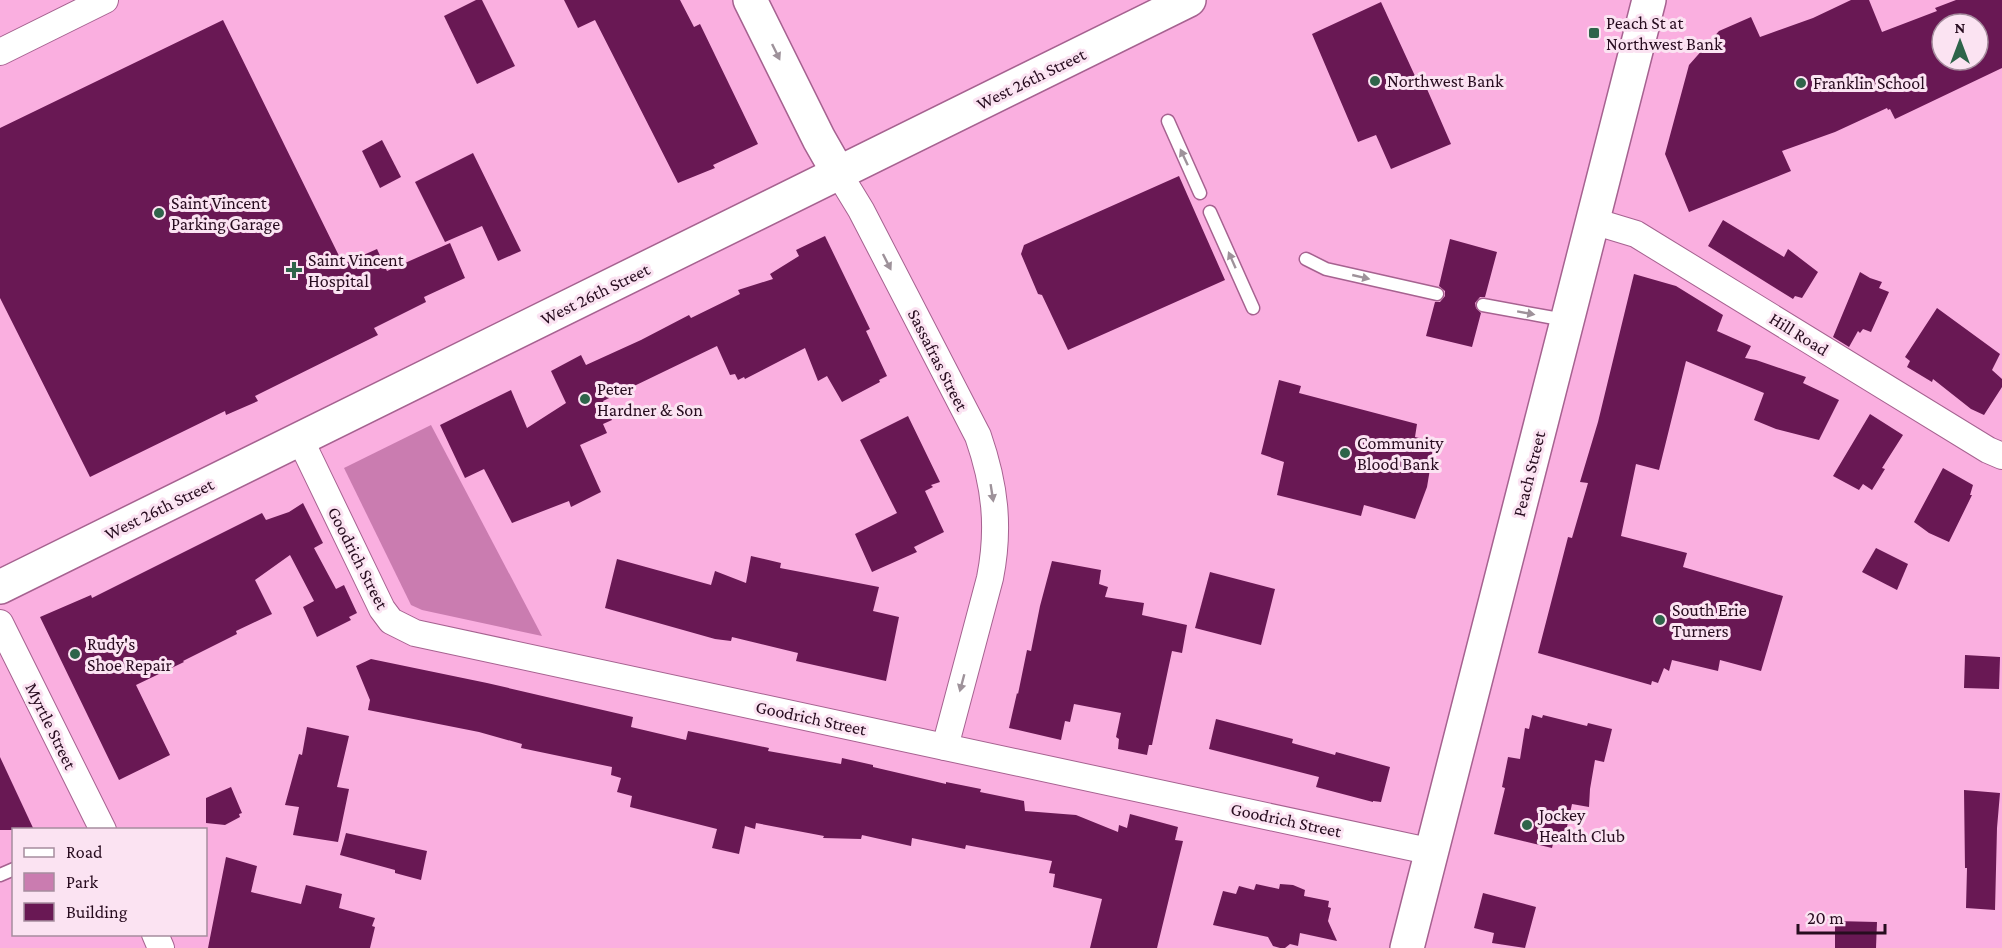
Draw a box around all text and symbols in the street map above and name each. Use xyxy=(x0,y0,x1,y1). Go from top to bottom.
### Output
north arrow xyxy=(1930,12,1990,72)
place label: Peach St at Northwest Bank xyxy=(1606,13,1723,54)
text: N xyxy=(1955,19,1966,36)
marker: Peach St at Northwest Bank xyxy=(1587,26,1601,40)
one-way arrow xyxy=(771,44,781,61)
street label: West 26th Street xyxy=(973,44,1090,114)
place label: Northwest Bank xyxy=(1387,71,1504,91)
place label: Franklin School xyxy=(1813,73,1925,93)
marker: Northwest Bank xyxy=(1368,74,1382,88)
marker: Franklin School xyxy=(1794,76,1808,90)
one-way arrow xyxy=(1179,148,1189,166)
place label: Saint Vincent Parking Garage xyxy=(171,193,280,234)
marker: Saint Vincent Parking Garage xyxy=(152,206,166,220)
place label: Saint Vincent Hospital xyxy=(308,250,405,291)
one-way arrow xyxy=(1226,251,1236,269)
one-way arrow xyxy=(882,254,892,271)
street label: West 26th Street xyxy=(537,259,654,329)
marker: Saint Vincent Hospital xyxy=(285,261,303,279)
one-way arrow xyxy=(1352,272,1370,282)
street label: Sassafras Street xyxy=(904,306,973,415)
one-way arrow xyxy=(1516,308,1535,317)
street label: Hill Road xyxy=(1766,308,1833,360)
place label: Peter Hardner & Son xyxy=(597,379,703,420)
marker: Peter Hardner & Son xyxy=(578,392,592,406)
street label: Peach Street xyxy=(1509,428,1550,519)
place label: Community Blood Bank xyxy=(1357,433,1444,474)
marker: Community Blood Bank xyxy=(1338,446,1352,460)
street label: West 26th Street xyxy=(101,474,218,544)
one-way arrow xyxy=(988,484,997,503)
street label: Goodrich Street xyxy=(324,503,393,614)
place label: South Erie Turners xyxy=(1672,600,1747,641)
marker: South Erie Turners xyxy=(1653,613,1667,627)
place label: Rudy's Shoe Repair xyxy=(87,634,172,675)
marker: Rudy's Shoe Repair xyxy=(68,647,82,661)
one-way arrow xyxy=(957,674,967,693)
street label: Myrtle Street xyxy=(21,679,81,773)
street label: Goodrich Street xyxy=(754,697,869,740)
street label: Goodrich Street xyxy=(1229,799,1344,842)
place label: Jockey Health Club xyxy=(1537,805,1625,846)
marker: Jockey Health Club xyxy=(1520,818,1534,832)
legend xyxy=(12,828,207,936)
text: Road xyxy=(66,842,103,862)
text: Park xyxy=(66,872,98,892)
scale bar xyxy=(1798,897,1885,935)
text: Building xyxy=(66,902,128,922)
text: 20 m xyxy=(1807,908,1844,928)

